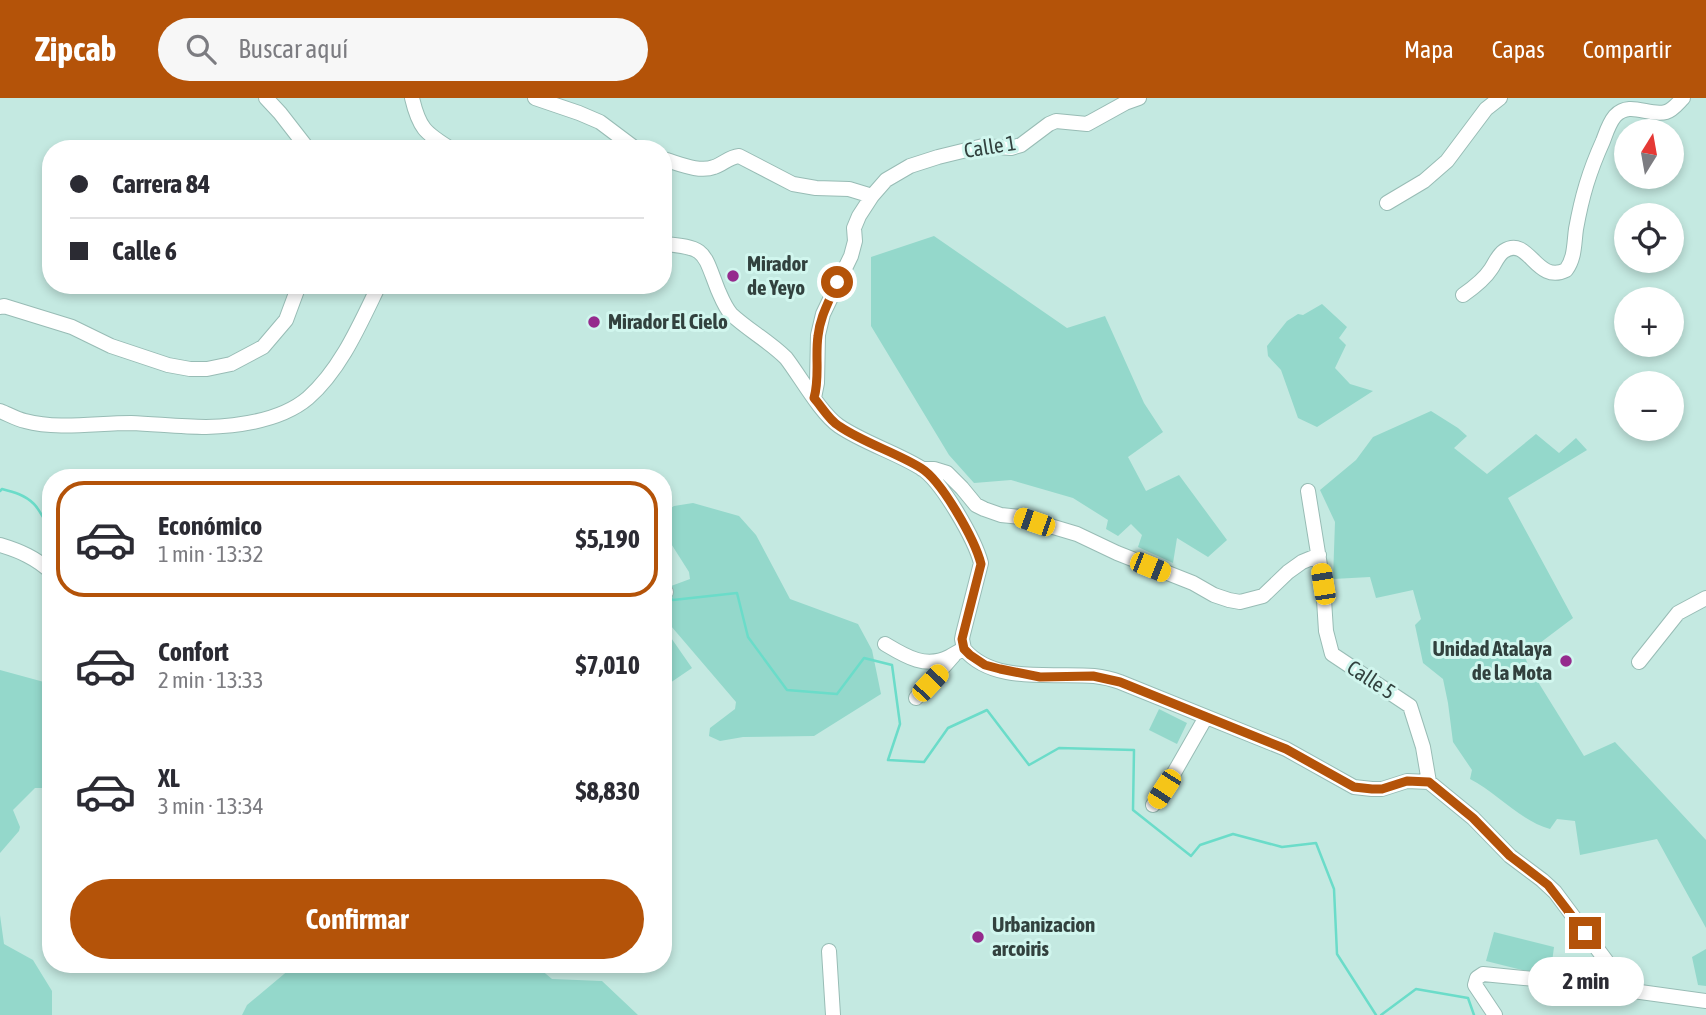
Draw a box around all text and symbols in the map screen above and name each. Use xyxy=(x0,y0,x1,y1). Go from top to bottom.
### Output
search box xyxy=(158,18,648,81)
text: Zipcab xyxy=(35,30,116,68)
icon: search xyxy=(182,30,220,68)
text: Buscar aquí xyxy=(238,34,348,64)
text: Mapa xyxy=(1404,36,1454,63)
text: Capas xyxy=(1492,36,1545,63)
text: Compartir xyxy=(1583,36,1671,63)
north arrow xyxy=(1614,119,1684,189)
map controls xyxy=(1614,119,1684,441)
street label: Calle 1 xyxy=(962,130,1018,162)
text: Carrera 84 xyxy=(112,169,210,199)
button: locate xyxy=(1614,203,1684,273)
text: Calle 6 xyxy=(112,236,177,266)
place label: Mirador de Yeyo xyxy=(747,251,808,299)
route start xyxy=(821,266,853,298)
marker: Mirador de Yeyo xyxy=(725,268,741,284)
button: + xyxy=(1614,287,1684,357)
place label: Mirador El Cielo xyxy=(608,309,728,333)
marker: Mirador El Cielo xyxy=(586,314,602,330)
button: − xyxy=(1614,371,1684,441)
car xyxy=(1011,505,1058,539)
icon: car xyxy=(74,508,137,571)
text: Económico xyxy=(158,511,262,541)
text: $5,190 xyxy=(576,524,640,554)
text: 1 min · 13:32 xyxy=(158,541,264,567)
car xyxy=(1127,549,1174,585)
car xyxy=(1310,562,1337,606)
icon: car xyxy=(74,634,137,697)
place label: Unidad Atalaya de la Mota xyxy=(1432,636,1552,684)
text: Confort xyxy=(158,637,229,667)
text: $7,010 xyxy=(576,650,640,680)
marker: Unidad Atalaya de la Mota xyxy=(1558,653,1574,669)
street label: Calle 5 xyxy=(1343,655,1400,704)
car xyxy=(908,660,953,706)
text: 2 min · 13:33 xyxy=(158,667,264,693)
icon: car xyxy=(74,760,137,823)
text: XL xyxy=(158,763,180,793)
car xyxy=(1144,766,1185,812)
text: $8,830 xyxy=(576,776,640,806)
text: 3 min · 13:34 xyxy=(158,793,264,819)
button: Confirmar xyxy=(70,879,644,959)
place label: Urbanizacion arcoiris xyxy=(992,912,1095,960)
route end xyxy=(1569,917,1601,949)
marker: Urbanizacion arcoiris xyxy=(970,929,986,945)
callout: 2 min xyxy=(1527,958,1643,1006)
text: 2 min xyxy=(1563,968,1609,994)

